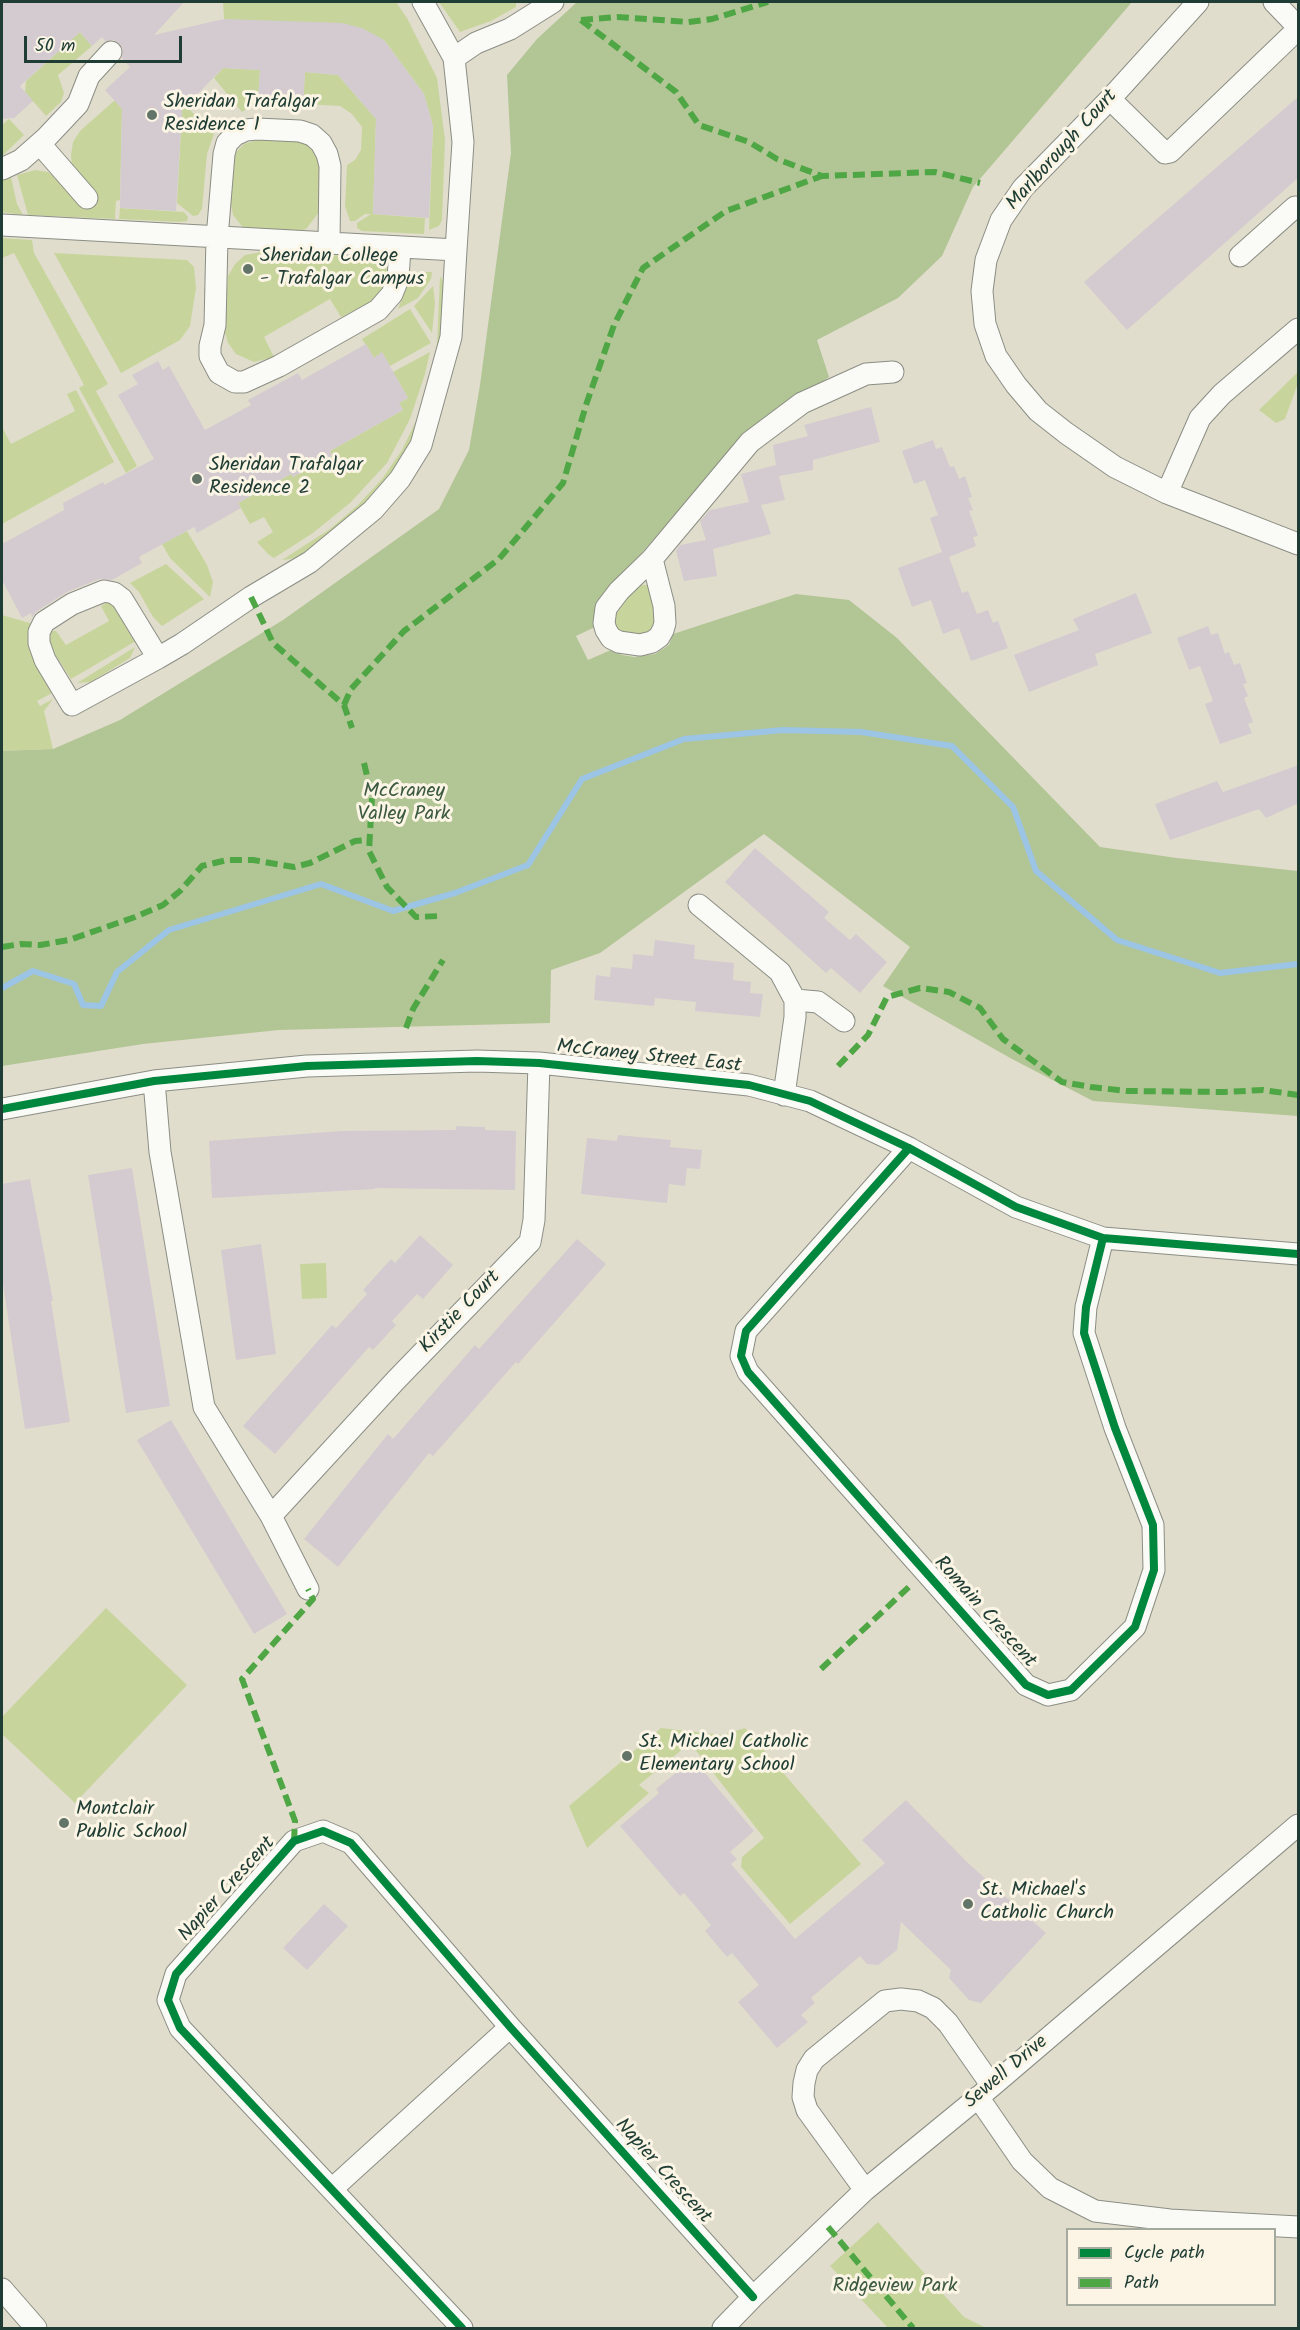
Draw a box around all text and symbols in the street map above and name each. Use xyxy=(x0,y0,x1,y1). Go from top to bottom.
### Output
scale bar xyxy=(27,24,184,62)
text: 50 m xyxy=(35,32,75,61)
street label: Marlborough Court xyxy=(1002,85,1124,217)
place label: Sheridan Trafalgar Residence 1 xyxy=(164,92,318,139)
marker: Sheridan Trafalgar Residence 1 xyxy=(145,108,159,122)
place label: Sheridan College - Trafalgar Campus xyxy=(260,246,424,293)
marker: Sheridan College - Trafalgar Campus xyxy=(241,262,255,276)
place label: Sheridan Trafalgar Residence 2 xyxy=(209,455,363,502)
marker: Sheridan Trafalgar Residence 2 xyxy=(190,472,204,486)
park label: McCraney Valley Park xyxy=(358,781,450,828)
street label: McCraney Street East xyxy=(555,1036,743,1080)
street label: Kirstie Court xyxy=(415,1266,507,1360)
street label: Romain Crescent xyxy=(928,1552,1040,1674)
place label: St. Michael Catholic Elementary School xyxy=(639,1732,809,1779)
marker: St. Michael Catholic Elementary School xyxy=(620,1749,634,1763)
place label: Montclair Public School xyxy=(76,1799,187,1846)
marker: Montclair Public School xyxy=(57,1816,71,1830)
street label: Napier Crescent xyxy=(174,1832,282,1948)
place label: St. Michael's Catholic Church xyxy=(980,1880,1114,1927)
marker: St. Michael's Catholic Church xyxy=(961,1897,975,1911)
street label: Sewell Drive xyxy=(960,2031,1054,2115)
street label: Napier Crescent xyxy=(608,2114,716,2230)
legend xyxy=(1066,2228,1276,2306)
text: Cycle path xyxy=(1124,2239,1205,2268)
text: Path xyxy=(1124,2269,1159,2298)
park label: Ridgeview Park xyxy=(833,2276,957,2300)

